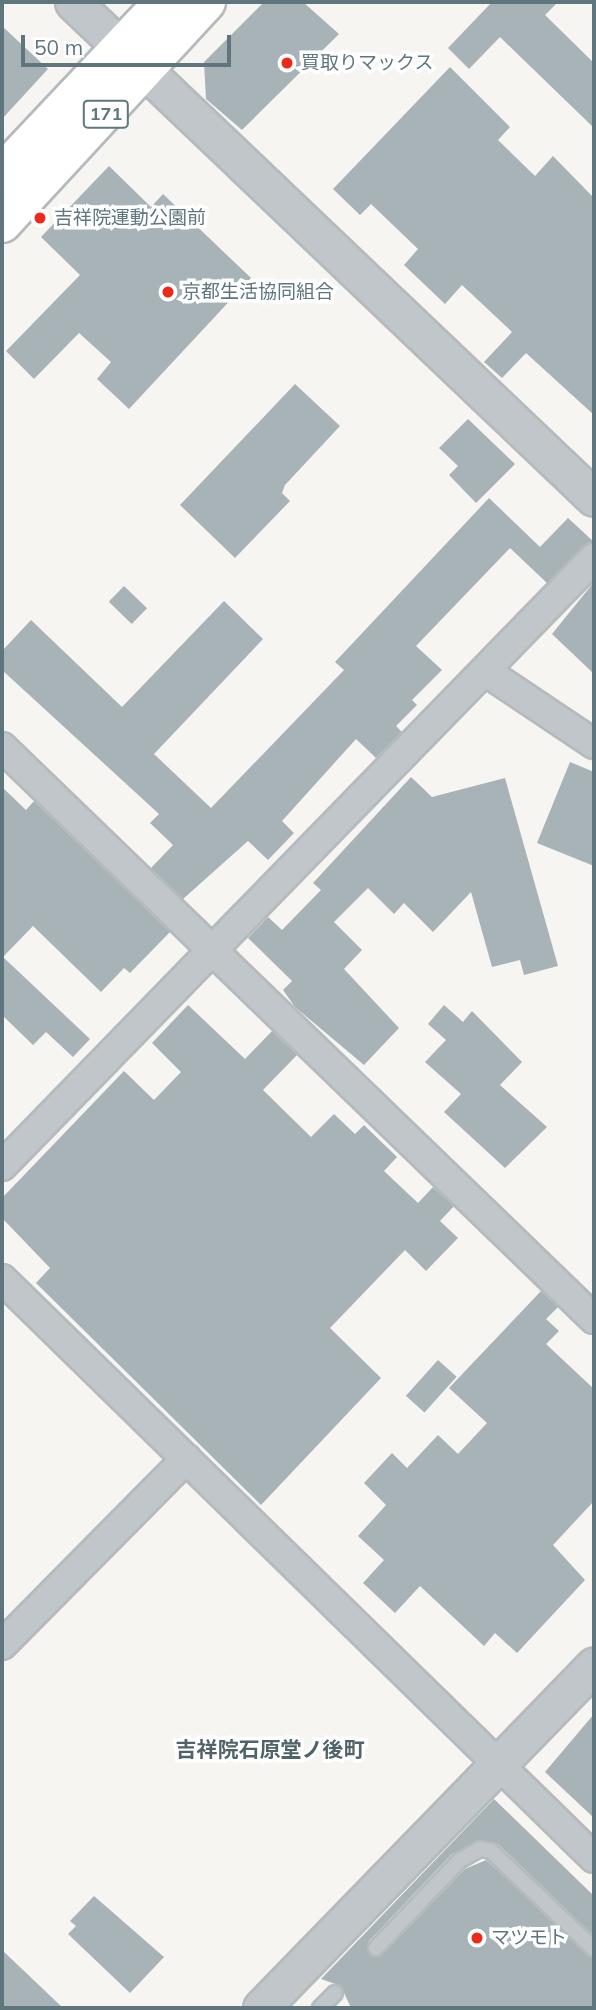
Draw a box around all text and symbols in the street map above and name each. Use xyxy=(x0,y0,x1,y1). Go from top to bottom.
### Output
scale bar xyxy=(24,21,234,65)
text: 50 m xyxy=(34,34,83,60)
place label: 買取りマックス xyxy=(301,52,434,74)
marker: 買取りマックス xyxy=(279,55,295,71)
road number: 171 xyxy=(82,100,130,128)
place label: 吉祥院運動公園前 xyxy=(54,207,206,229)
marker: 吉祥院運動公園前 xyxy=(32,210,48,226)
place label: 京都生活協同組合 xyxy=(182,281,334,303)
marker: 京都生活協同組合 xyxy=(160,284,176,300)
district label: 吉祥院石原堂ノ後町 xyxy=(176,1736,364,1762)
place label: マツモト xyxy=(491,1927,567,1949)
marker: マツモト xyxy=(469,1930,485,1946)

